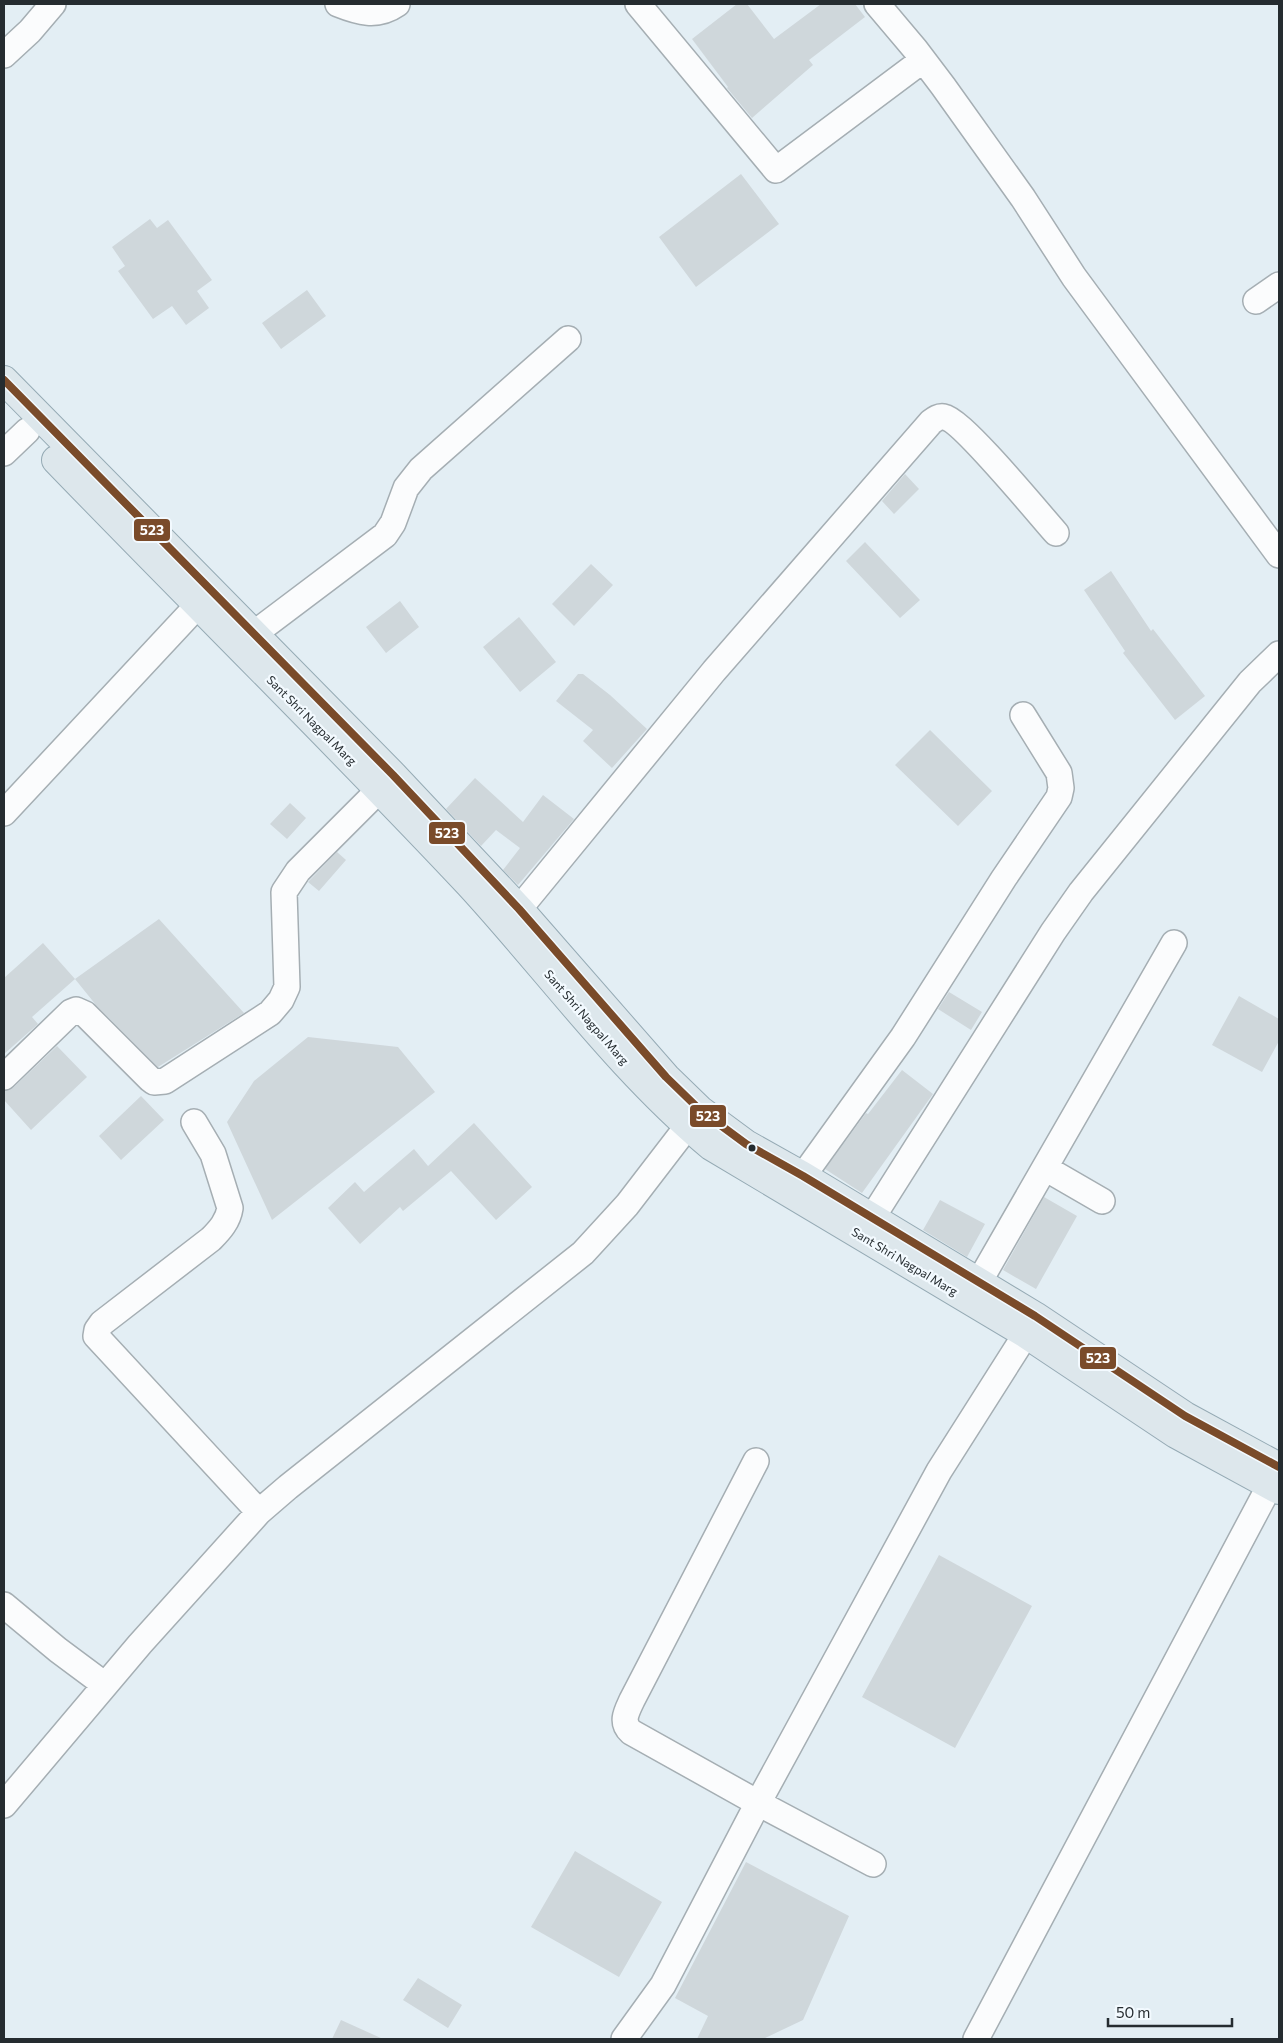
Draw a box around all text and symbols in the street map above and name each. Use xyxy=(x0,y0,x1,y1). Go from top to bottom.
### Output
line badge: 523 xyxy=(133,518,171,542)
text: 523 xyxy=(140,521,164,538)
street label: Sant Shri Nagpal Marg xyxy=(264,672,360,768)
line badge: 523 xyxy=(428,821,466,845)
text: 523 xyxy=(435,824,459,841)
street label: Sant Shri Nagpal Marg xyxy=(542,967,632,1068)
line badge: 523 xyxy=(689,1104,727,1128)
text: 523 xyxy=(696,1107,720,1124)
unlabelled marker xyxy=(747,1143,757,1153)
street label: Sant Shri Nagpal Marg xyxy=(850,1224,961,1298)
line badge: 523 xyxy=(1079,1346,1117,1370)
text: 523 xyxy=(1086,1349,1110,1366)
scale bar xyxy=(1108,1996,1232,2028)
text: 50 m xyxy=(1116,2003,1150,2021)

